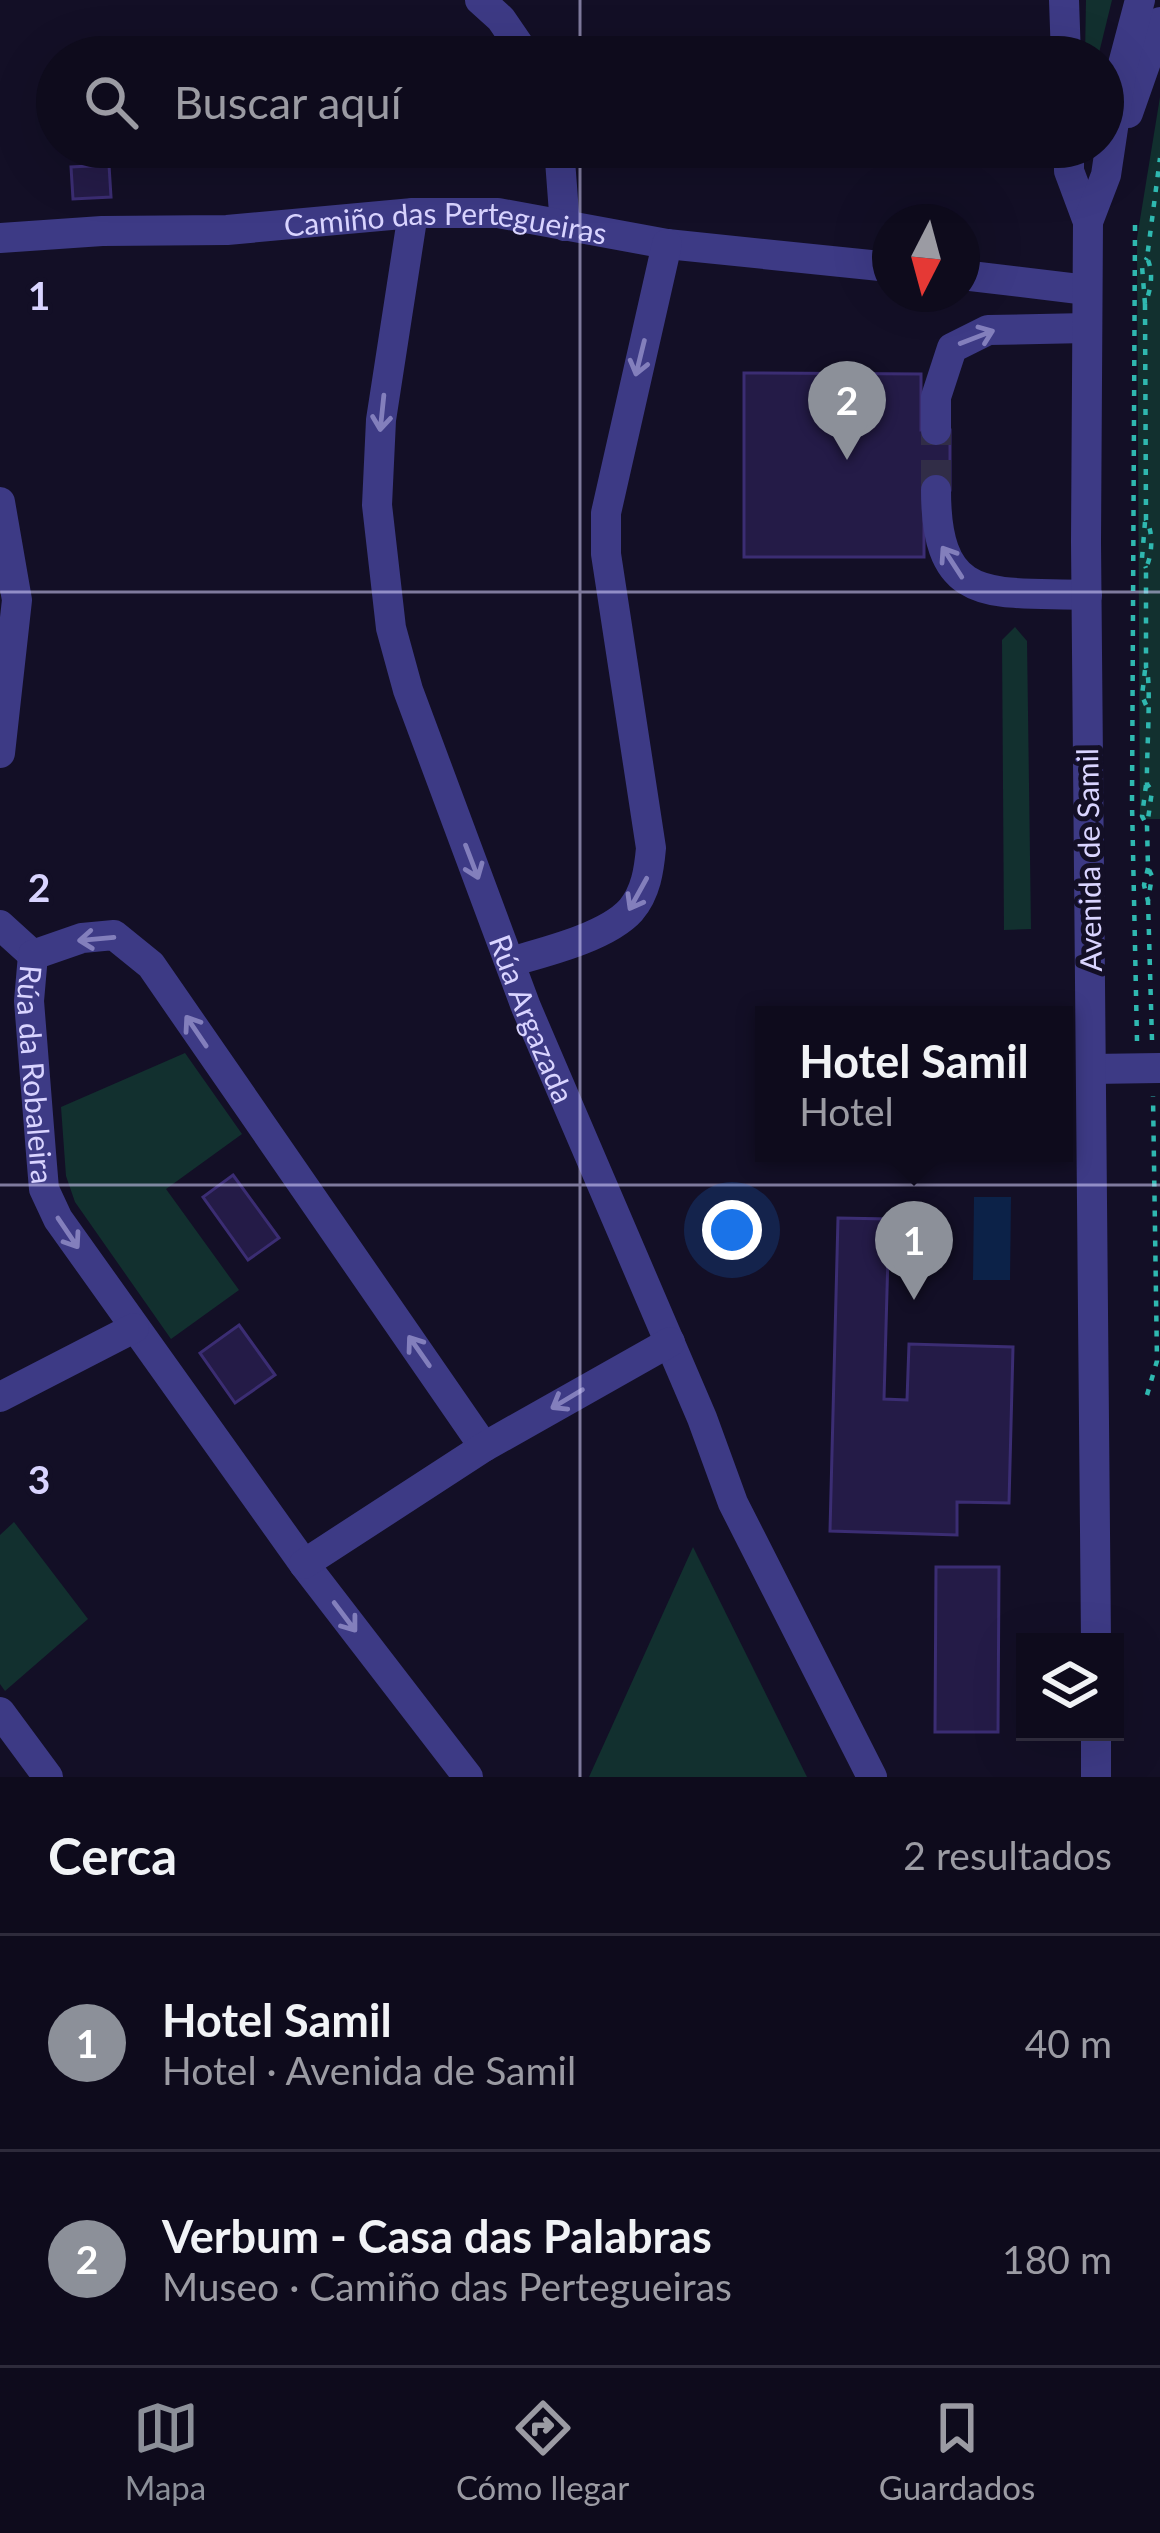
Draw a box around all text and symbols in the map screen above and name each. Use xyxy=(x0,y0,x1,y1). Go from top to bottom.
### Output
search box xyxy=(36,36,1124,168)
icon: search xyxy=(78,69,144,135)
text: Buscar aquí xyxy=(174,75,401,129)
street label: Camiño das Pertegueiras xyxy=(282,195,610,251)
north arrow xyxy=(872,204,980,312)
text: 1 xyxy=(28,272,50,318)
one-way arrow xyxy=(957,325,994,347)
one-way arrow xyxy=(628,338,650,376)
pin: 2 xyxy=(808,361,886,460)
one-way arrow xyxy=(371,393,393,432)
one-way arrow xyxy=(939,546,964,580)
street label: Avenida de Samil xyxy=(1068,748,1108,972)
one-way arrow xyxy=(462,842,484,879)
text: 2 xyxy=(28,864,50,910)
one-way arrow xyxy=(626,876,649,911)
one-way arrow xyxy=(77,928,116,951)
street label: Rúa Argazada xyxy=(483,930,583,1108)
street label: Rúa da Robaleira xyxy=(11,964,62,1185)
popup xyxy=(755,1006,1073,1162)
one-way arrow xyxy=(184,1014,209,1048)
text: Hotel Samil xyxy=(799,1034,1029,1088)
text: Hotel xyxy=(799,1088,894,1134)
your location xyxy=(702,1200,762,1260)
pin: 1 xyxy=(875,1201,953,1300)
one-way arrow xyxy=(55,1215,80,1249)
one-way arrow xyxy=(407,1335,432,1368)
one-way arrow xyxy=(550,1387,585,1411)
text: 3 xyxy=(28,1456,50,1502)
one-way arrow xyxy=(332,1600,357,1633)
map controls xyxy=(1016,1633,1124,1741)
button: layers xyxy=(1016,1633,1124,1741)
text: Cerca xyxy=(48,1825,177,1886)
text: 2 resultados xyxy=(903,1832,1112,1878)
text: Hotel Samil xyxy=(162,1993,392,2047)
text: 1 xyxy=(76,2020,98,2066)
text: 40 m xyxy=(1025,2020,1112,2066)
text: Hotel · Avenida de Samil xyxy=(162,2047,576,2093)
text: Verbum - Casa das Palabras xyxy=(162,2209,712,2263)
text: 2 xyxy=(76,2236,98,2282)
text: 180 m xyxy=(1002,2236,1112,2282)
text: Museo · Camiño das Pertegueiras xyxy=(162,2263,732,2309)
tab: Mapa xyxy=(125,2395,206,2507)
tab: Cómo llegar xyxy=(456,2395,629,2507)
tab: Guardados xyxy=(879,2395,1035,2507)

